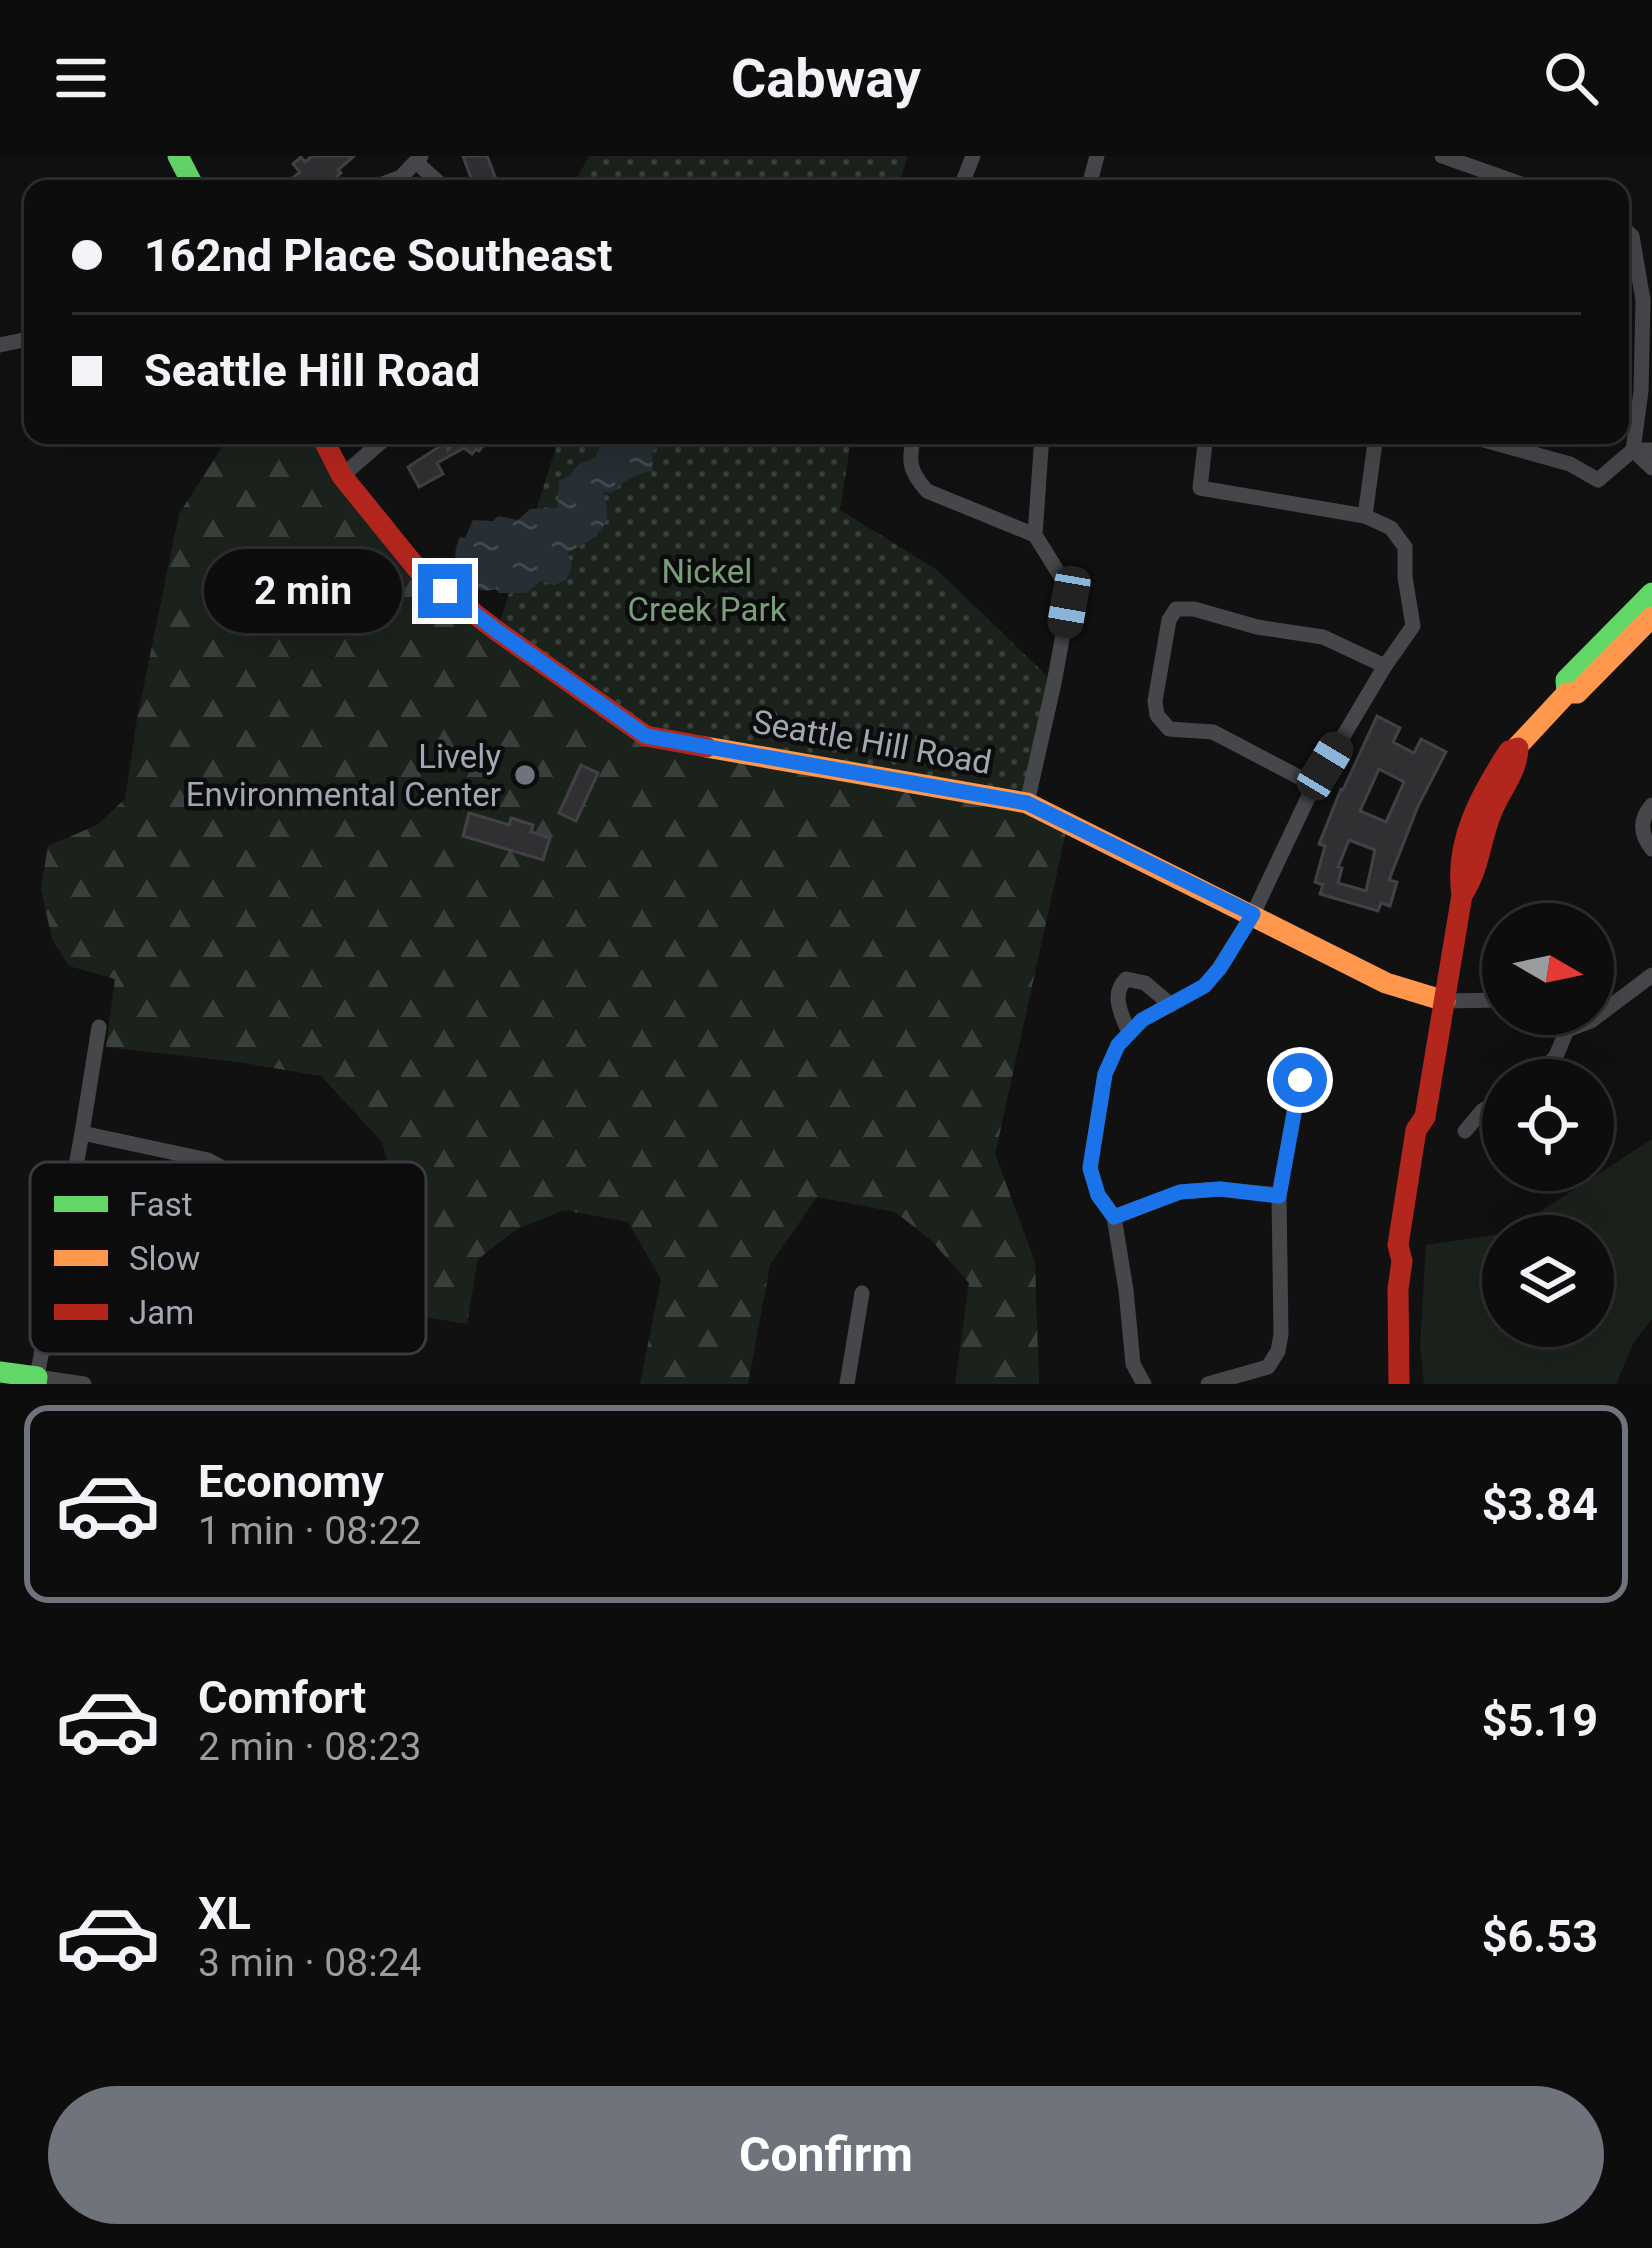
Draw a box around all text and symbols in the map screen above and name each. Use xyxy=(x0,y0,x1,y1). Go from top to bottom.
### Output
icon: menu xyxy=(48,45,114,111)
icon: search xyxy=(1538,45,1604,111)
text: Cabway xyxy=(731,47,921,110)
text: 162nd Place Southeast xyxy=(144,229,613,282)
text: Seattle Hill Road xyxy=(144,344,480,397)
callout: 2 min xyxy=(205,549,403,633)
park label: Nickel Creek Park xyxy=(628,552,787,629)
car xyxy=(1045,563,1093,641)
route end xyxy=(418,564,472,618)
text: 2 min xyxy=(254,568,352,614)
street label: Seattle Hill Road xyxy=(750,702,994,782)
car xyxy=(1291,726,1359,806)
place label: Lively Environmental Center xyxy=(186,737,501,814)
marker: Lively Environmental Center xyxy=(512,762,538,788)
north arrow xyxy=(1482,903,1614,1035)
map controls xyxy=(1482,903,1614,1347)
route start xyxy=(1273,1053,1327,1107)
button: locate xyxy=(1482,1059,1614,1191)
legend xyxy=(30,1162,426,1354)
text: Fast xyxy=(129,1185,192,1224)
button: layers xyxy=(1482,1215,1614,1347)
text: Slow xyxy=(129,1239,200,1278)
text: Jam xyxy=(129,1293,194,1332)
icon: car xyxy=(54,1450,162,1558)
text: Economy xyxy=(198,1455,384,1508)
text: $3.84 xyxy=(1482,1478,1598,1531)
text: 1 min · 08:22 xyxy=(198,1508,421,1554)
icon: car xyxy=(54,1666,162,1774)
text: Comfort xyxy=(198,1671,366,1724)
text: $5.19 xyxy=(1482,1694,1598,1747)
text: 2 min · 08:23 xyxy=(198,1724,421,1770)
icon: car xyxy=(54,1882,162,1990)
text: XL xyxy=(198,1887,251,1940)
text: $6.53 xyxy=(1482,1910,1598,1963)
text: 3 min · 08:24 xyxy=(198,1940,421,1986)
button: Confirm xyxy=(48,2086,1604,2224)

